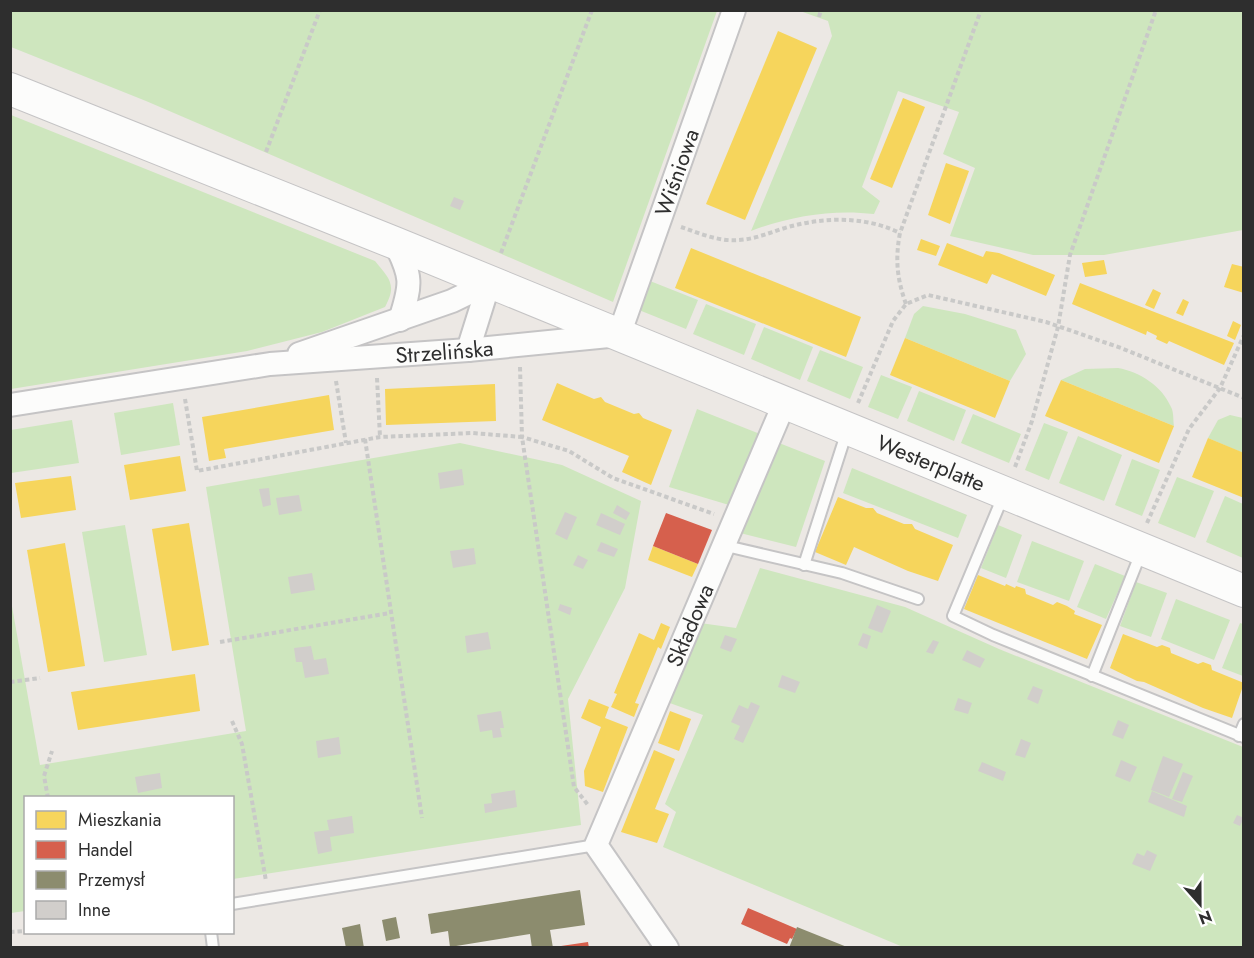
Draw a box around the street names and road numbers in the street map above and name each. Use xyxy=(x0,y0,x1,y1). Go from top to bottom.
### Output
street label: Wiśniowa xyxy=(646,124,707,221)
street label: Strzelińska xyxy=(394,332,495,371)
street label: Westerplatte xyxy=(872,426,990,499)
street label: Składowa xyxy=(658,579,722,672)

